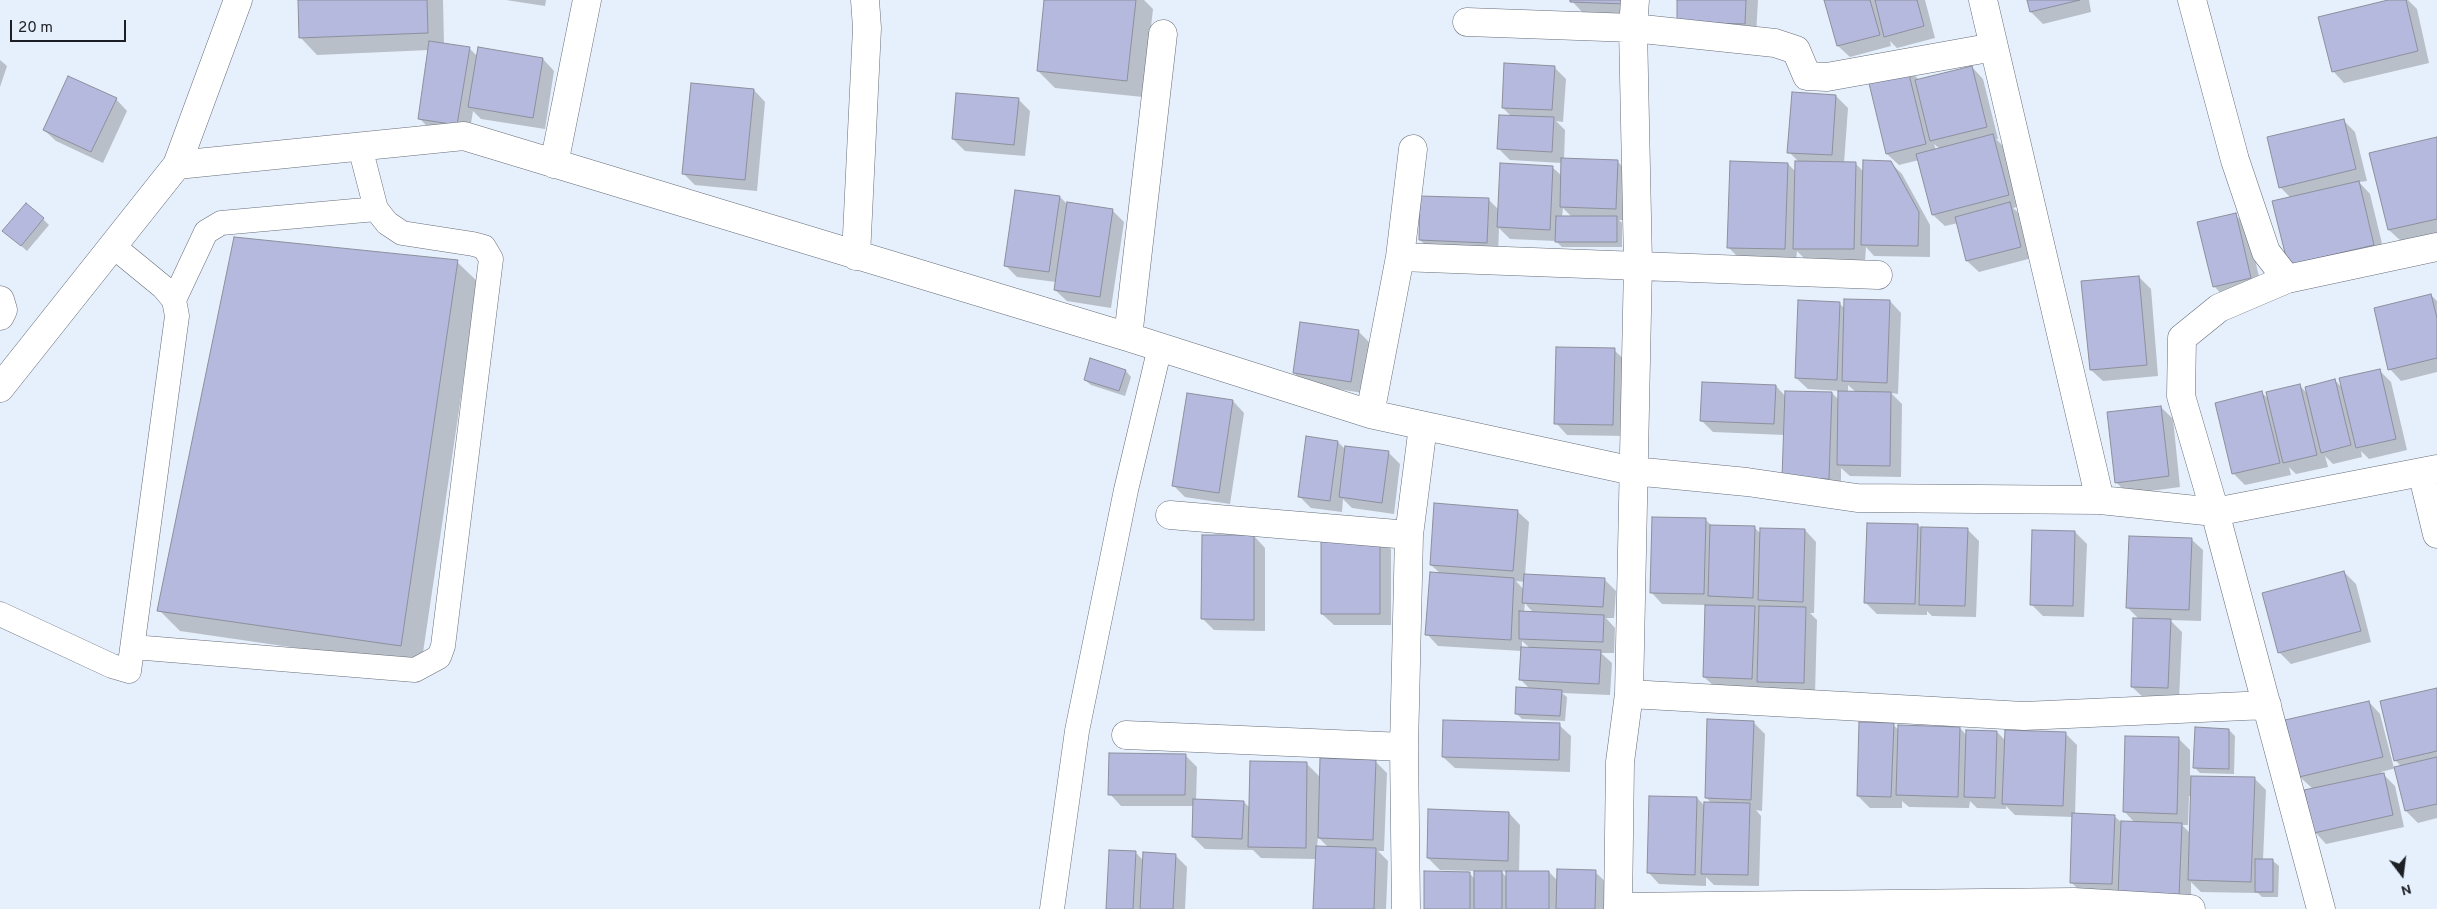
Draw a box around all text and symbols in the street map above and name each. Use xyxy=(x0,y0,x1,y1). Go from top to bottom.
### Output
scale bar xyxy=(12,10,129,42)
text: 20 m xyxy=(18,19,53,38)
north arrow xyxy=(2377,849,2427,899)
text: N xyxy=(2399,879,2413,898)

